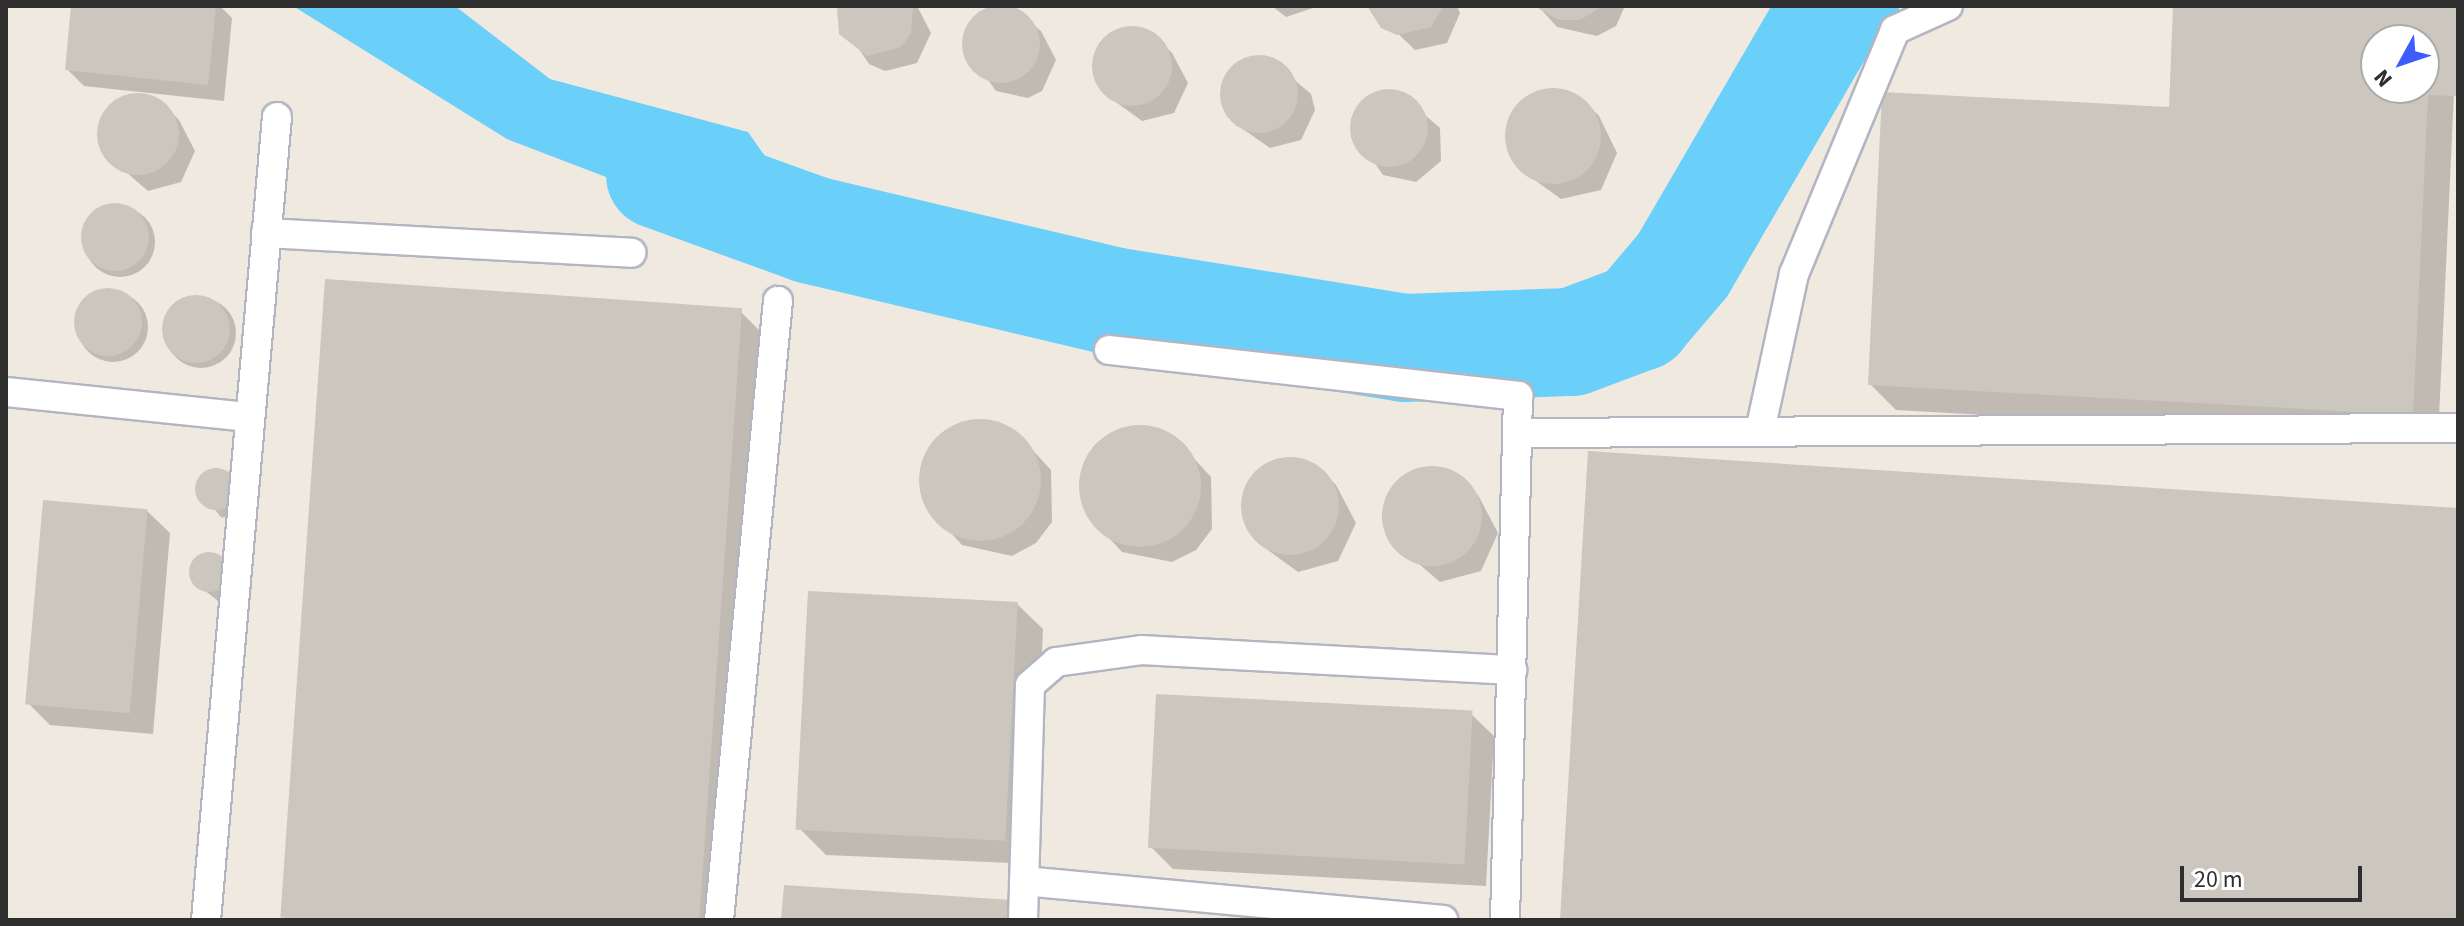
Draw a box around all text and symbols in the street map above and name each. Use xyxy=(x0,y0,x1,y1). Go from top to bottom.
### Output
north arrow xyxy=(2360,24,2440,104)
text: N xyxy=(2366,62,2400,94)
scale bar xyxy=(2184,850,2366,900)
text: 20 m xyxy=(2194,862,2243,897)

